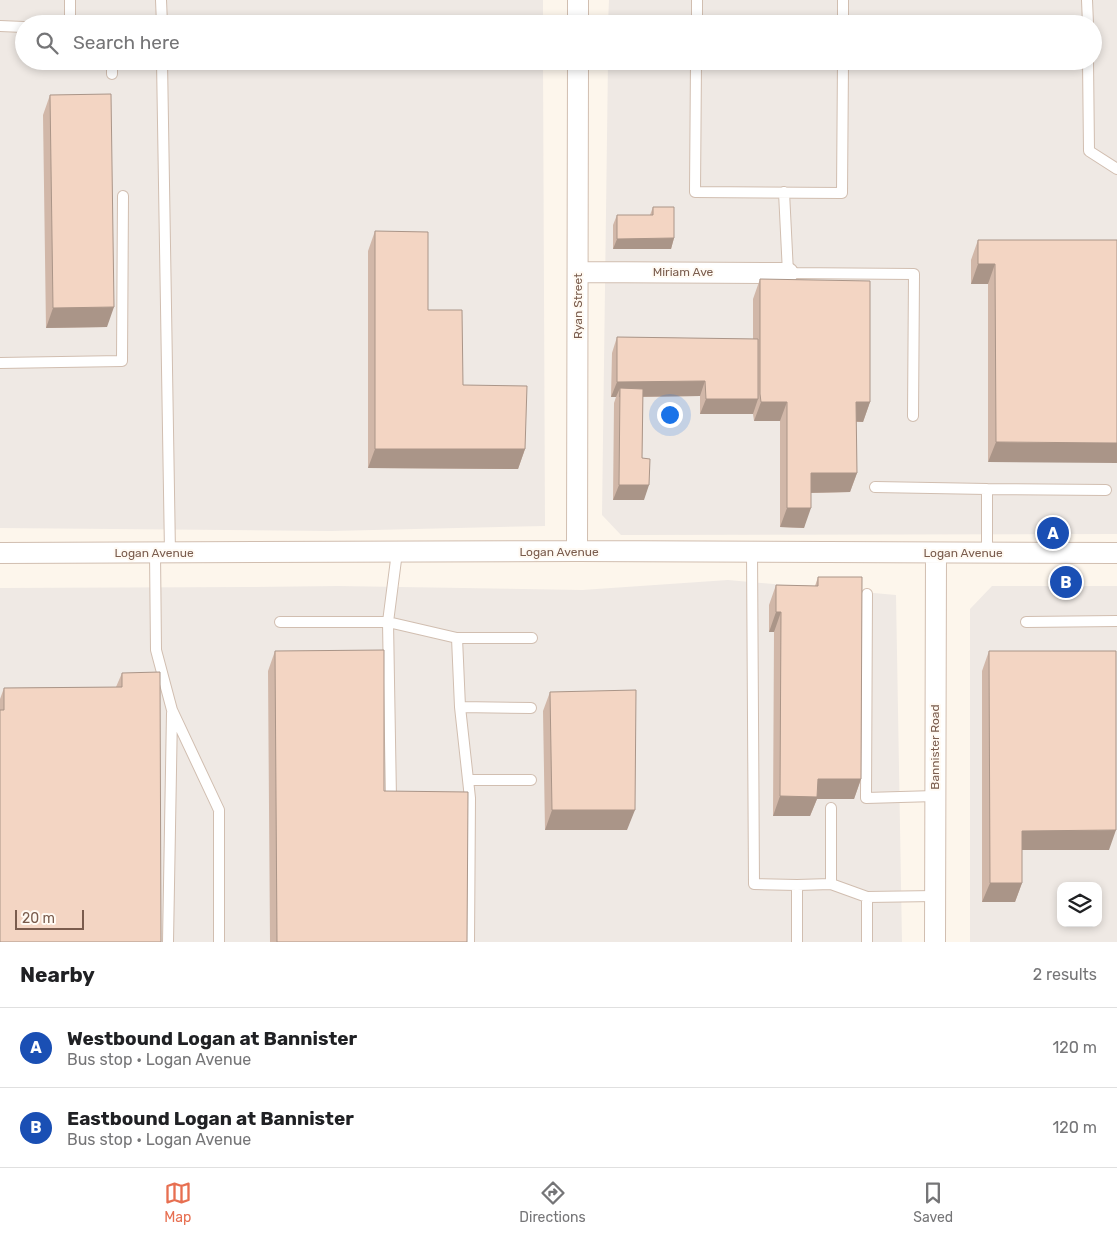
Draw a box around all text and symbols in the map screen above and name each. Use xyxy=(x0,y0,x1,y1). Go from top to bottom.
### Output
search box xyxy=(15,15,1102,70)
icon: search xyxy=(33,29,61,57)
text: Search here xyxy=(73,31,180,54)
street label: Miriam Ave xyxy=(653,265,714,279)
street label: Ryan Street xyxy=(571,273,585,339)
your location xyxy=(657,402,683,428)
pin: A xyxy=(1037,514,1069,552)
street label: Logan Avenue xyxy=(519,545,599,559)
street label: Logan Avenue xyxy=(114,546,194,560)
street label: Logan Avenue xyxy=(923,546,1003,560)
pin: B xyxy=(1050,563,1082,601)
street label: Bannister Road xyxy=(928,704,942,790)
map controls xyxy=(1057,882,1102,927)
button: layers xyxy=(1057,882,1102,927)
scale bar xyxy=(15,907,84,930)
text: 20 m xyxy=(22,910,55,927)
text: Nearby xyxy=(20,962,95,987)
text: 2 results xyxy=(1033,965,1097,984)
text: Westbound Logan at Bannister xyxy=(67,1027,357,1050)
text: A xyxy=(30,1038,42,1057)
text: 120 m xyxy=(1052,1038,1097,1057)
text: Bus stop · Logan Avenue xyxy=(67,1050,251,1069)
text: Eastbound Logan at Bannister xyxy=(67,1107,354,1130)
text: B xyxy=(30,1118,42,1137)
text: 120 m xyxy=(1052,1118,1097,1137)
text: Bus stop · Logan Avenue xyxy=(67,1130,251,1149)
tab: Map xyxy=(164,1179,192,1226)
tab: Directions xyxy=(519,1179,586,1226)
tab: Saved xyxy=(913,1179,953,1226)

